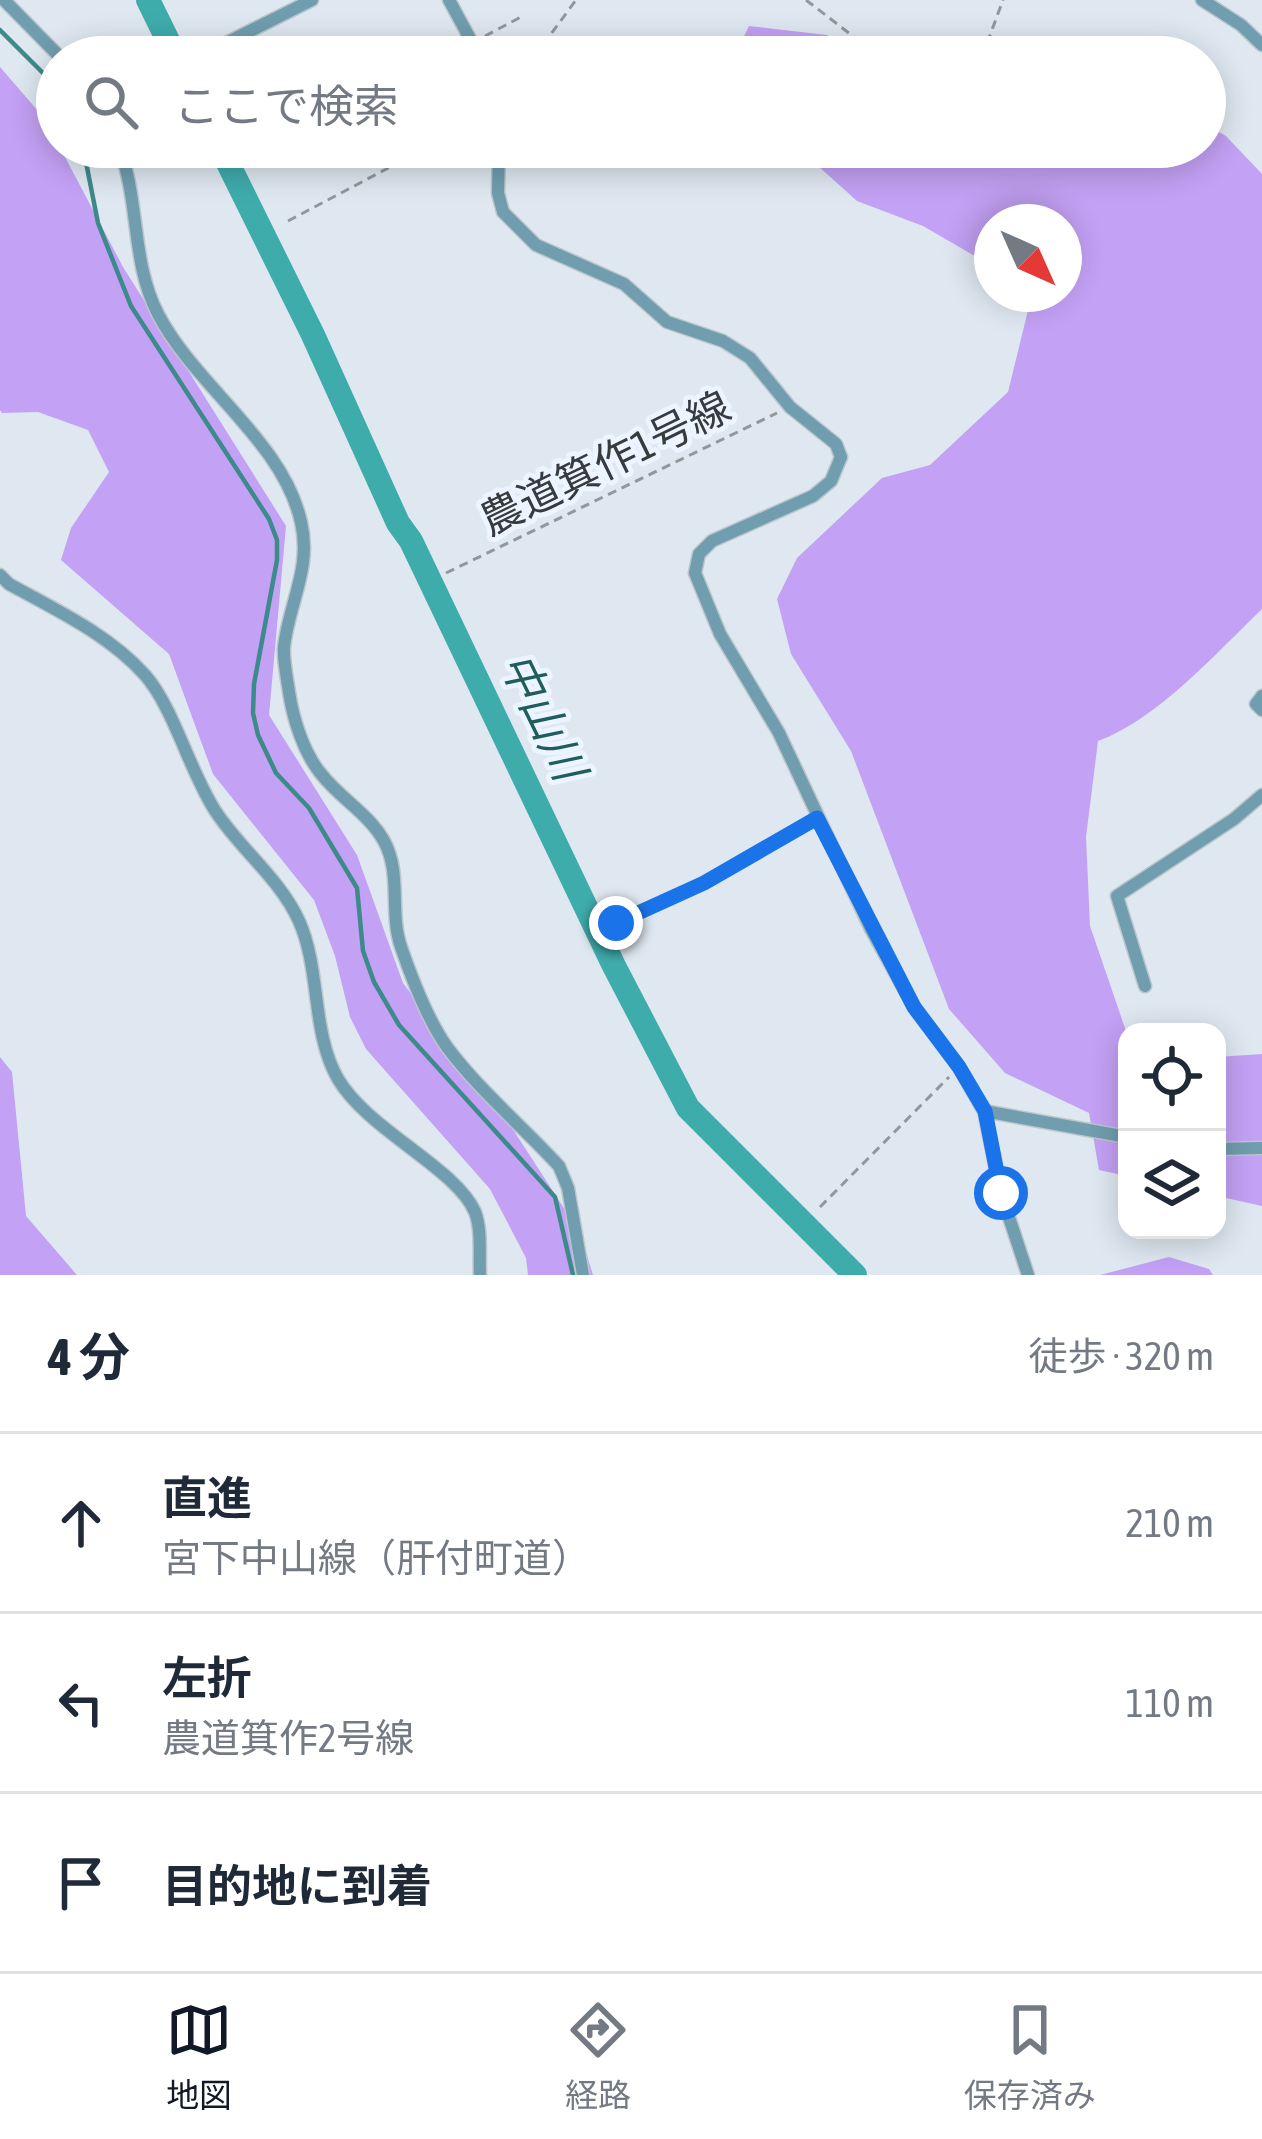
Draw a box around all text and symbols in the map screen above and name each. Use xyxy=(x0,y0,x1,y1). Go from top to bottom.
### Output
search box xyxy=(36,36,1226,168)
icon: search xyxy=(78,69,144,135)
text: ここで検索 xyxy=(174,80,399,132)
north arrow xyxy=(974,204,1082,312)
street label: 農道箕作1号線 xyxy=(472,382,738,544)
water label: 中山川 xyxy=(490,644,598,792)
route end xyxy=(589,896,643,950)
map controls xyxy=(1118,1023,1226,1239)
button: locate xyxy=(1118,1023,1226,1131)
button: layers xyxy=(1118,1131,1226,1239)
route start xyxy=(974,1166,1028,1220)
text: 4 分 xyxy=(48,1327,130,1386)
text: 徒歩 · 320 m xyxy=(1029,1334,1214,1378)
text: 直進 xyxy=(162,1472,252,1524)
icon: ahead xyxy=(48,1490,114,1556)
text: 210 m xyxy=(1126,1501,1214,1545)
text: 宮下中山線（肝付町道） xyxy=(162,1536,591,1580)
text: 左折 xyxy=(162,1652,252,1704)
icon: left xyxy=(48,1670,114,1736)
text: 110 m xyxy=(1126,1681,1214,1725)
text: 農道箕作2号線 xyxy=(162,1716,414,1760)
icon: arrive xyxy=(48,1850,114,1916)
text: 目的地に到着 xyxy=(162,1860,432,1912)
tab: 地図 xyxy=(166,1997,232,2117)
tab: 経路 xyxy=(565,1997,631,2117)
tab: 保存済み xyxy=(964,1997,1096,2117)

